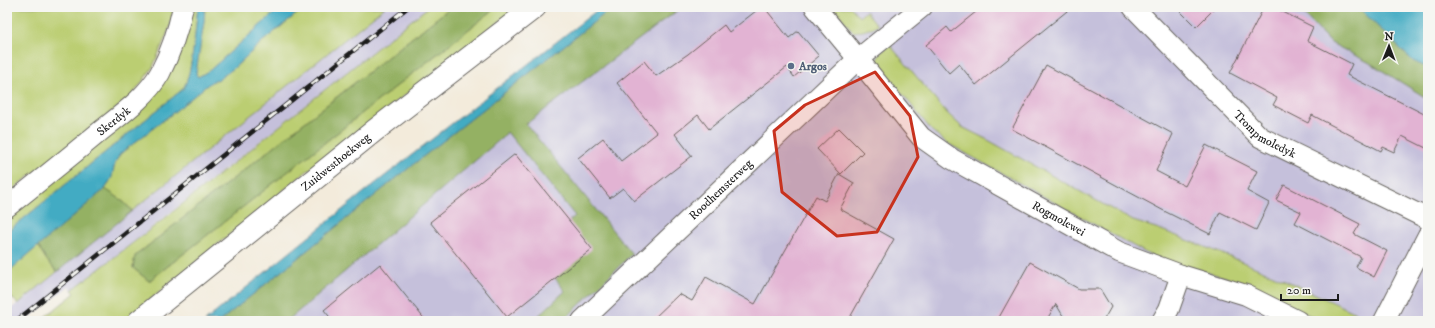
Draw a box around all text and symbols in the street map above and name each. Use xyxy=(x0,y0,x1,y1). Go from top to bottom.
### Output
north arrow xyxy=(1369,26,1409,66)
text: N xyxy=(1385,30,1394,44)
place label: Argos xyxy=(798,59,827,74)
marker: Argos xyxy=(786,61,796,71)
street label: Skerdyk xyxy=(93,103,134,139)
street label: Trompmoledyk xyxy=(1230,107,1299,161)
street label: Zuidwesthoekweg xyxy=(298,129,373,194)
street label: Roodhemsterweg xyxy=(686,156,755,223)
street label: Rogmolewei xyxy=(1029,198,1088,239)
scale bar xyxy=(1281,276,1338,302)
text: 20 m xyxy=(1287,283,1311,298)

